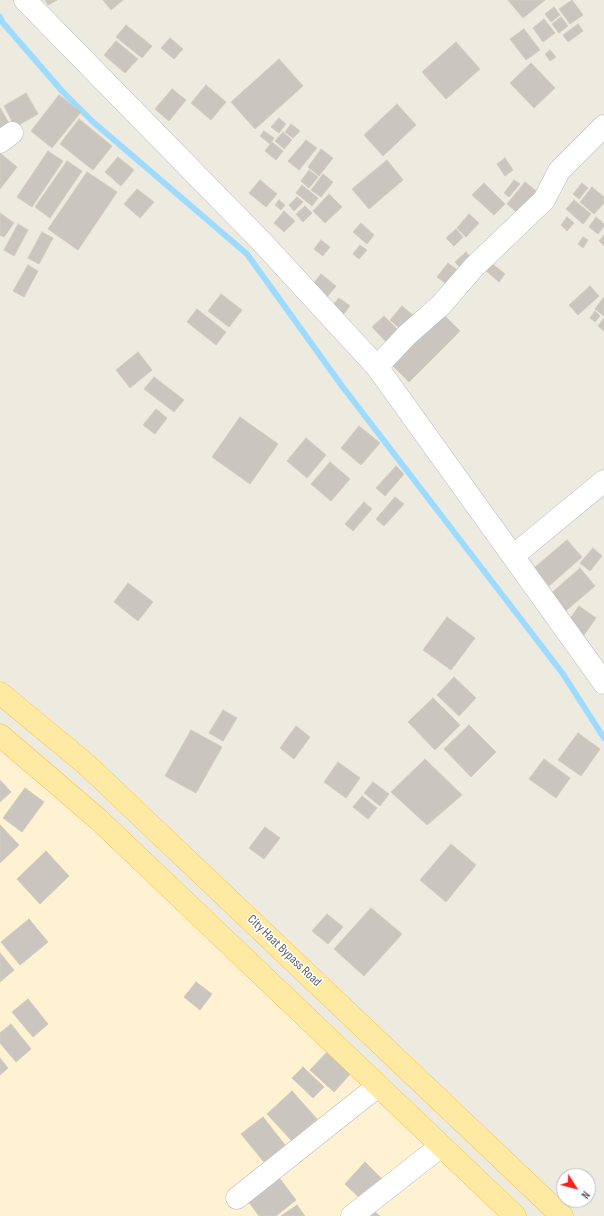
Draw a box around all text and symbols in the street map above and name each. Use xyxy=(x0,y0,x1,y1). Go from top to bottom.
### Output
street label: City Haat Bypass Road xyxy=(244,912,324,990)
north arrow xyxy=(556,1168,596,1208)
text: N xyxy=(578,1189,592,1201)

